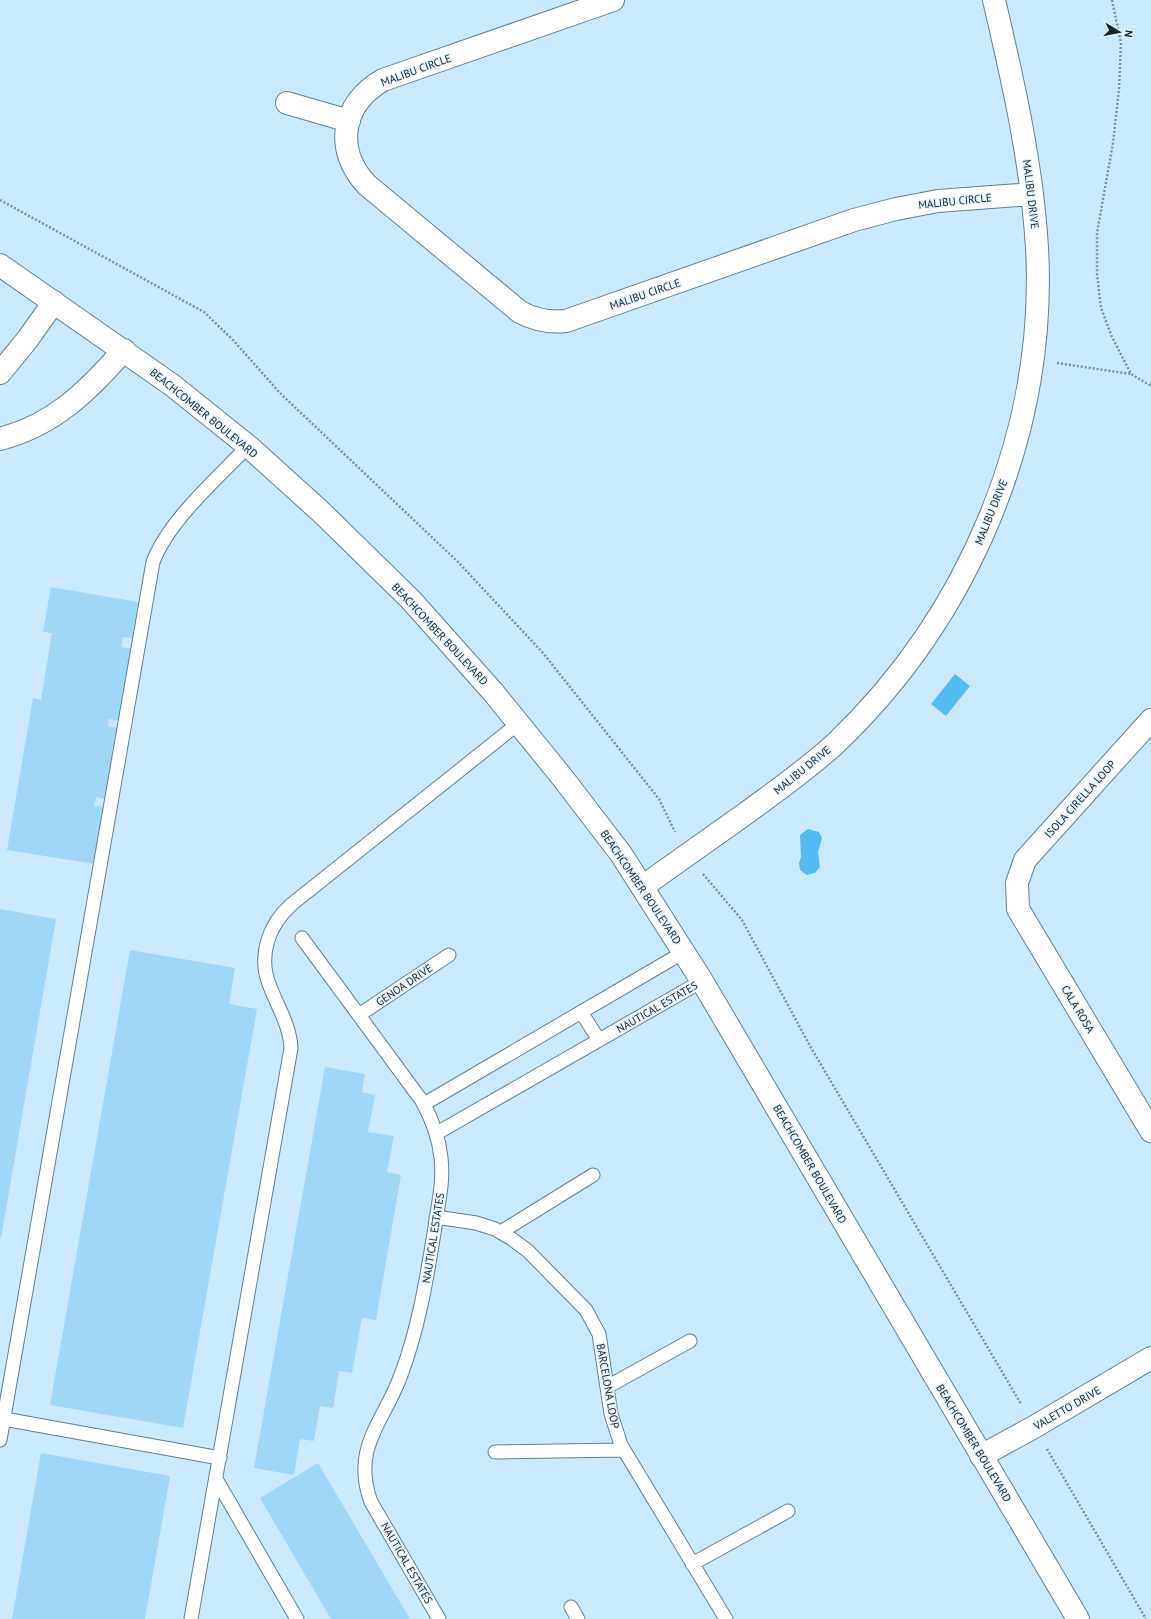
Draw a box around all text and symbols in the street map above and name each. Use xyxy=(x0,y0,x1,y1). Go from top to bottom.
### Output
north arrow xyxy=(1099,12,1139,52)
text: N xyxy=(1121,29,1136,39)
street label: MALIBU CIRCLE xyxy=(379,51,453,89)
street label: MALIBU DRIVE xyxy=(1020,159,1042,230)
street label: MALIBU CIRCLE xyxy=(917,190,993,212)
street label: MALIBU CIRCLE xyxy=(608,275,682,313)
street label: BEACHCOMBER BOULEVARD xyxy=(147,365,261,461)
street label: MALIBU DRIVE xyxy=(971,477,1011,547)
street label: BEACHCOMBER BOULEVARD xyxy=(389,580,491,688)
street label: MALIBU DRIVE xyxy=(771,743,834,797)
street label: ISOLA CIRELLA LOOP xyxy=(1041,757,1119,841)
street label: BEACHCOMBER BOULEVARD xyxy=(598,827,684,947)
street label: GENOA DRIVE xyxy=(373,961,435,1009)
street label: NAUTICAL ESTATES xyxy=(614,978,700,1036)
street label: CALA ROSA xyxy=(1058,983,1098,1036)
street label: BEACHCOMBER BOULEVARD xyxy=(770,1102,850,1226)
street label: NAUTICAL ESTATES xyxy=(419,1192,447,1284)
street label: BARCELONA LOOP xyxy=(594,1342,622,1430)
street label: BEACHCOMBER BOULEVARD xyxy=(933,1382,1015,1504)
street label: VALETTO DRIVE xyxy=(1030,1383,1103,1433)
street label: NAUTICAL ESTATES xyxy=(378,1520,436,1606)

